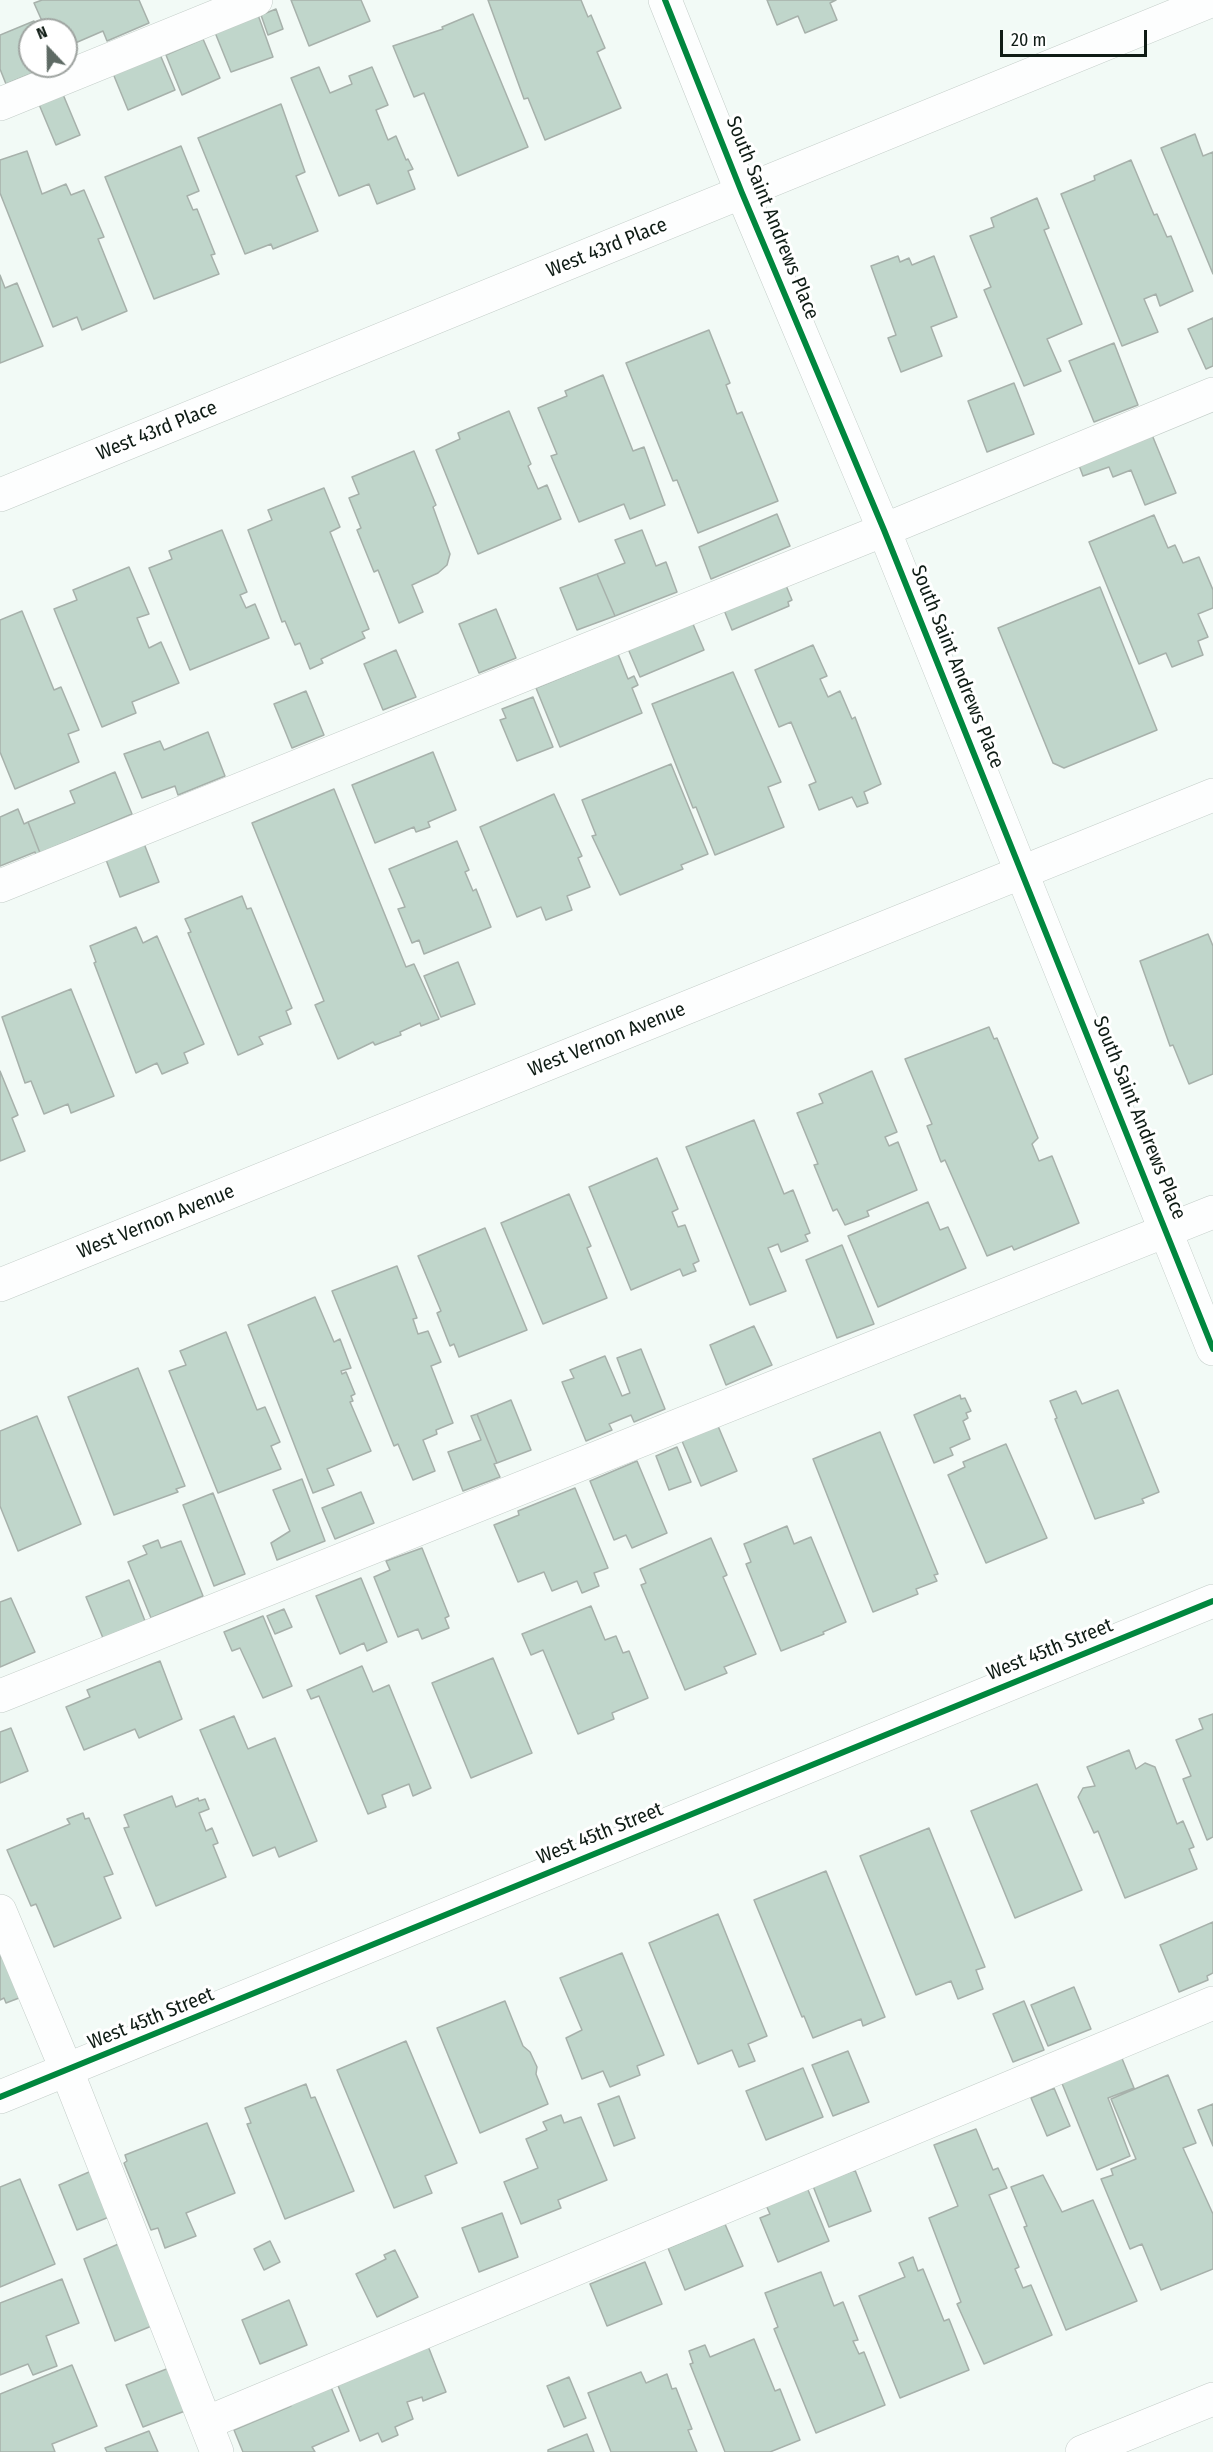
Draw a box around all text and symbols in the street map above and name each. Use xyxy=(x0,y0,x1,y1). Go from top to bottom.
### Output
north arrow xyxy=(18,18,78,78)
scale bar xyxy=(1003,18,1150,56)
text: N xyxy=(34,22,50,43)
text: 20 m xyxy=(1011,29,1046,51)
street label: South Saint Andrews Place xyxy=(720,113,824,323)
street label: West 43rd Place xyxy=(543,213,671,283)
street label: West 43rd Place xyxy=(93,396,221,466)
street label: South Saint Andrews Place xyxy=(905,562,1009,772)
street label: West Vernon Avenue xyxy=(525,998,689,1082)
street label: South Saint Andrews Place xyxy=(1087,1013,1191,1223)
street label: West Vernon Avenue xyxy=(74,1180,238,1264)
street label: West 45th Street xyxy=(983,1614,1117,1686)
street label: West 45th Street xyxy=(533,1798,667,1870)
street label: West 45th Street xyxy=(84,1983,218,2055)

